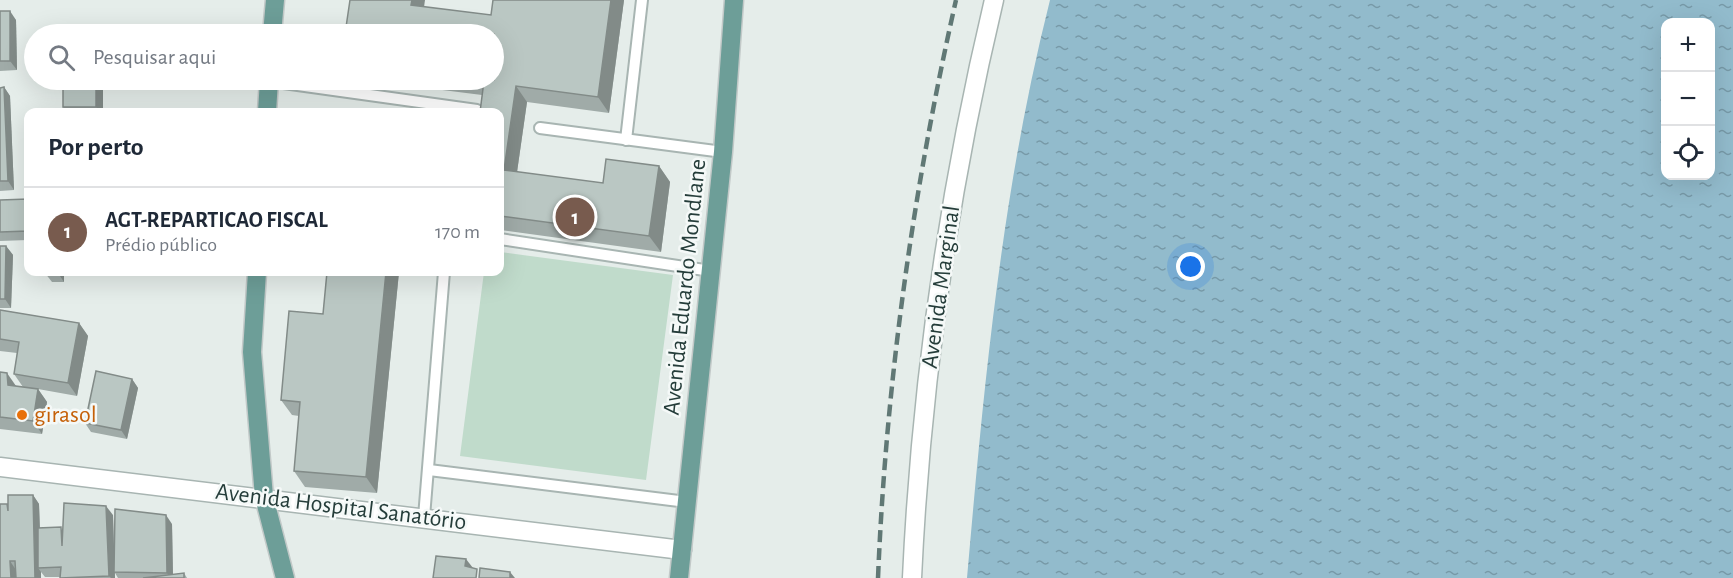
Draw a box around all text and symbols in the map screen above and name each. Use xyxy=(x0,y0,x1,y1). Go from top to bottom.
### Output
map controls xyxy=(1661,18,1715,180)
button: + xyxy=(1661,18,1715,72)
search box xyxy=(24,24,504,90)
icon: search xyxy=(45,41,78,74)
text: Pesquisar aqui xyxy=(93,46,216,68)
button: − xyxy=(1661,72,1715,126)
button: locate xyxy=(1661,126,1715,180)
text: Por perto xyxy=(48,134,144,160)
street label: Avenida Eduardo Mondlane xyxy=(660,158,710,416)
pin: 1 xyxy=(556,194,594,240)
street label: Avenida Marginal xyxy=(918,204,964,370)
text: AGT-REPARTICAO FISCAL xyxy=(105,209,328,231)
text: 1 xyxy=(64,222,71,242)
text: 170 m xyxy=(435,222,480,242)
text: Prédio público xyxy=(105,235,217,255)
your location xyxy=(1176,252,1205,281)
place label: girasol xyxy=(34,403,97,427)
marker: girasol xyxy=(15,408,29,422)
street label: Avenida Hospital Sanatório xyxy=(214,480,468,534)

